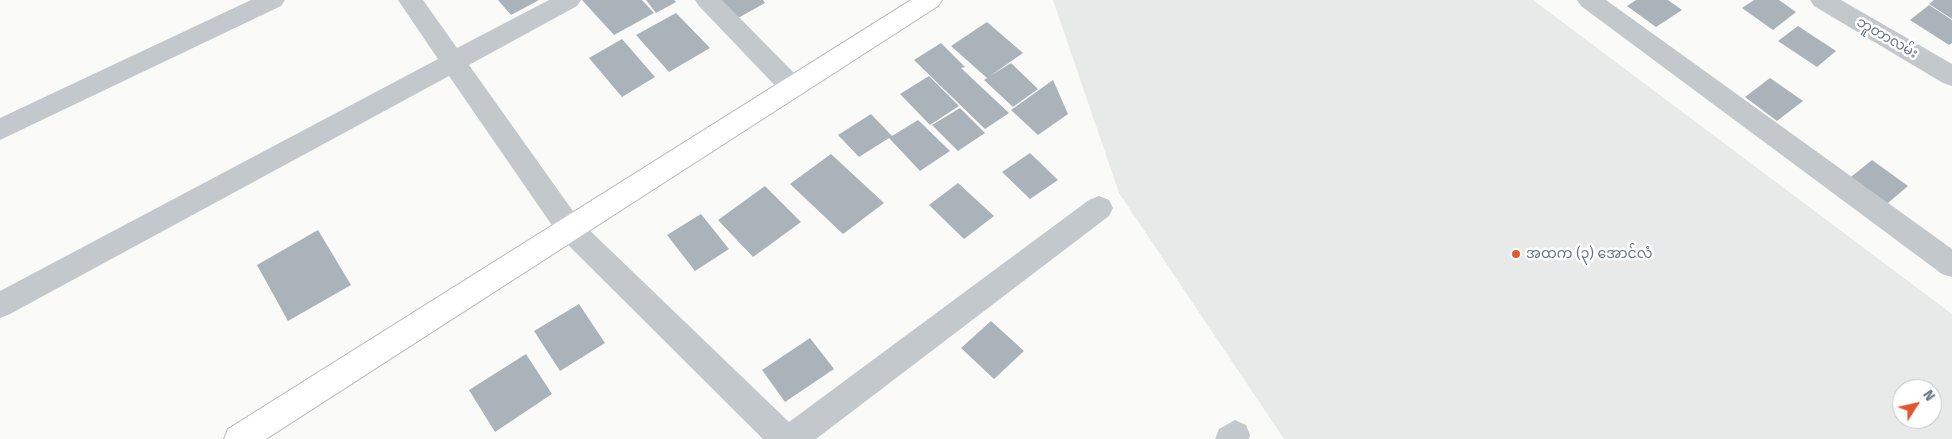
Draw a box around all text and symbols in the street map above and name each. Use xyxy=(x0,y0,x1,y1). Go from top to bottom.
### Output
street label: ဘူတာလမ်း xyxy=(1853,14,1921,62)
place label: အထက (၃) အောင်လံ xyxy=(1526,246,1652,262)
marker: အထက (၃) အောင်လံ xyxy=(1510,248,1522,260)
north arrow xyxy=(1892,379,1942,429)
text: N xyxy=(1919,387,1939,404)

